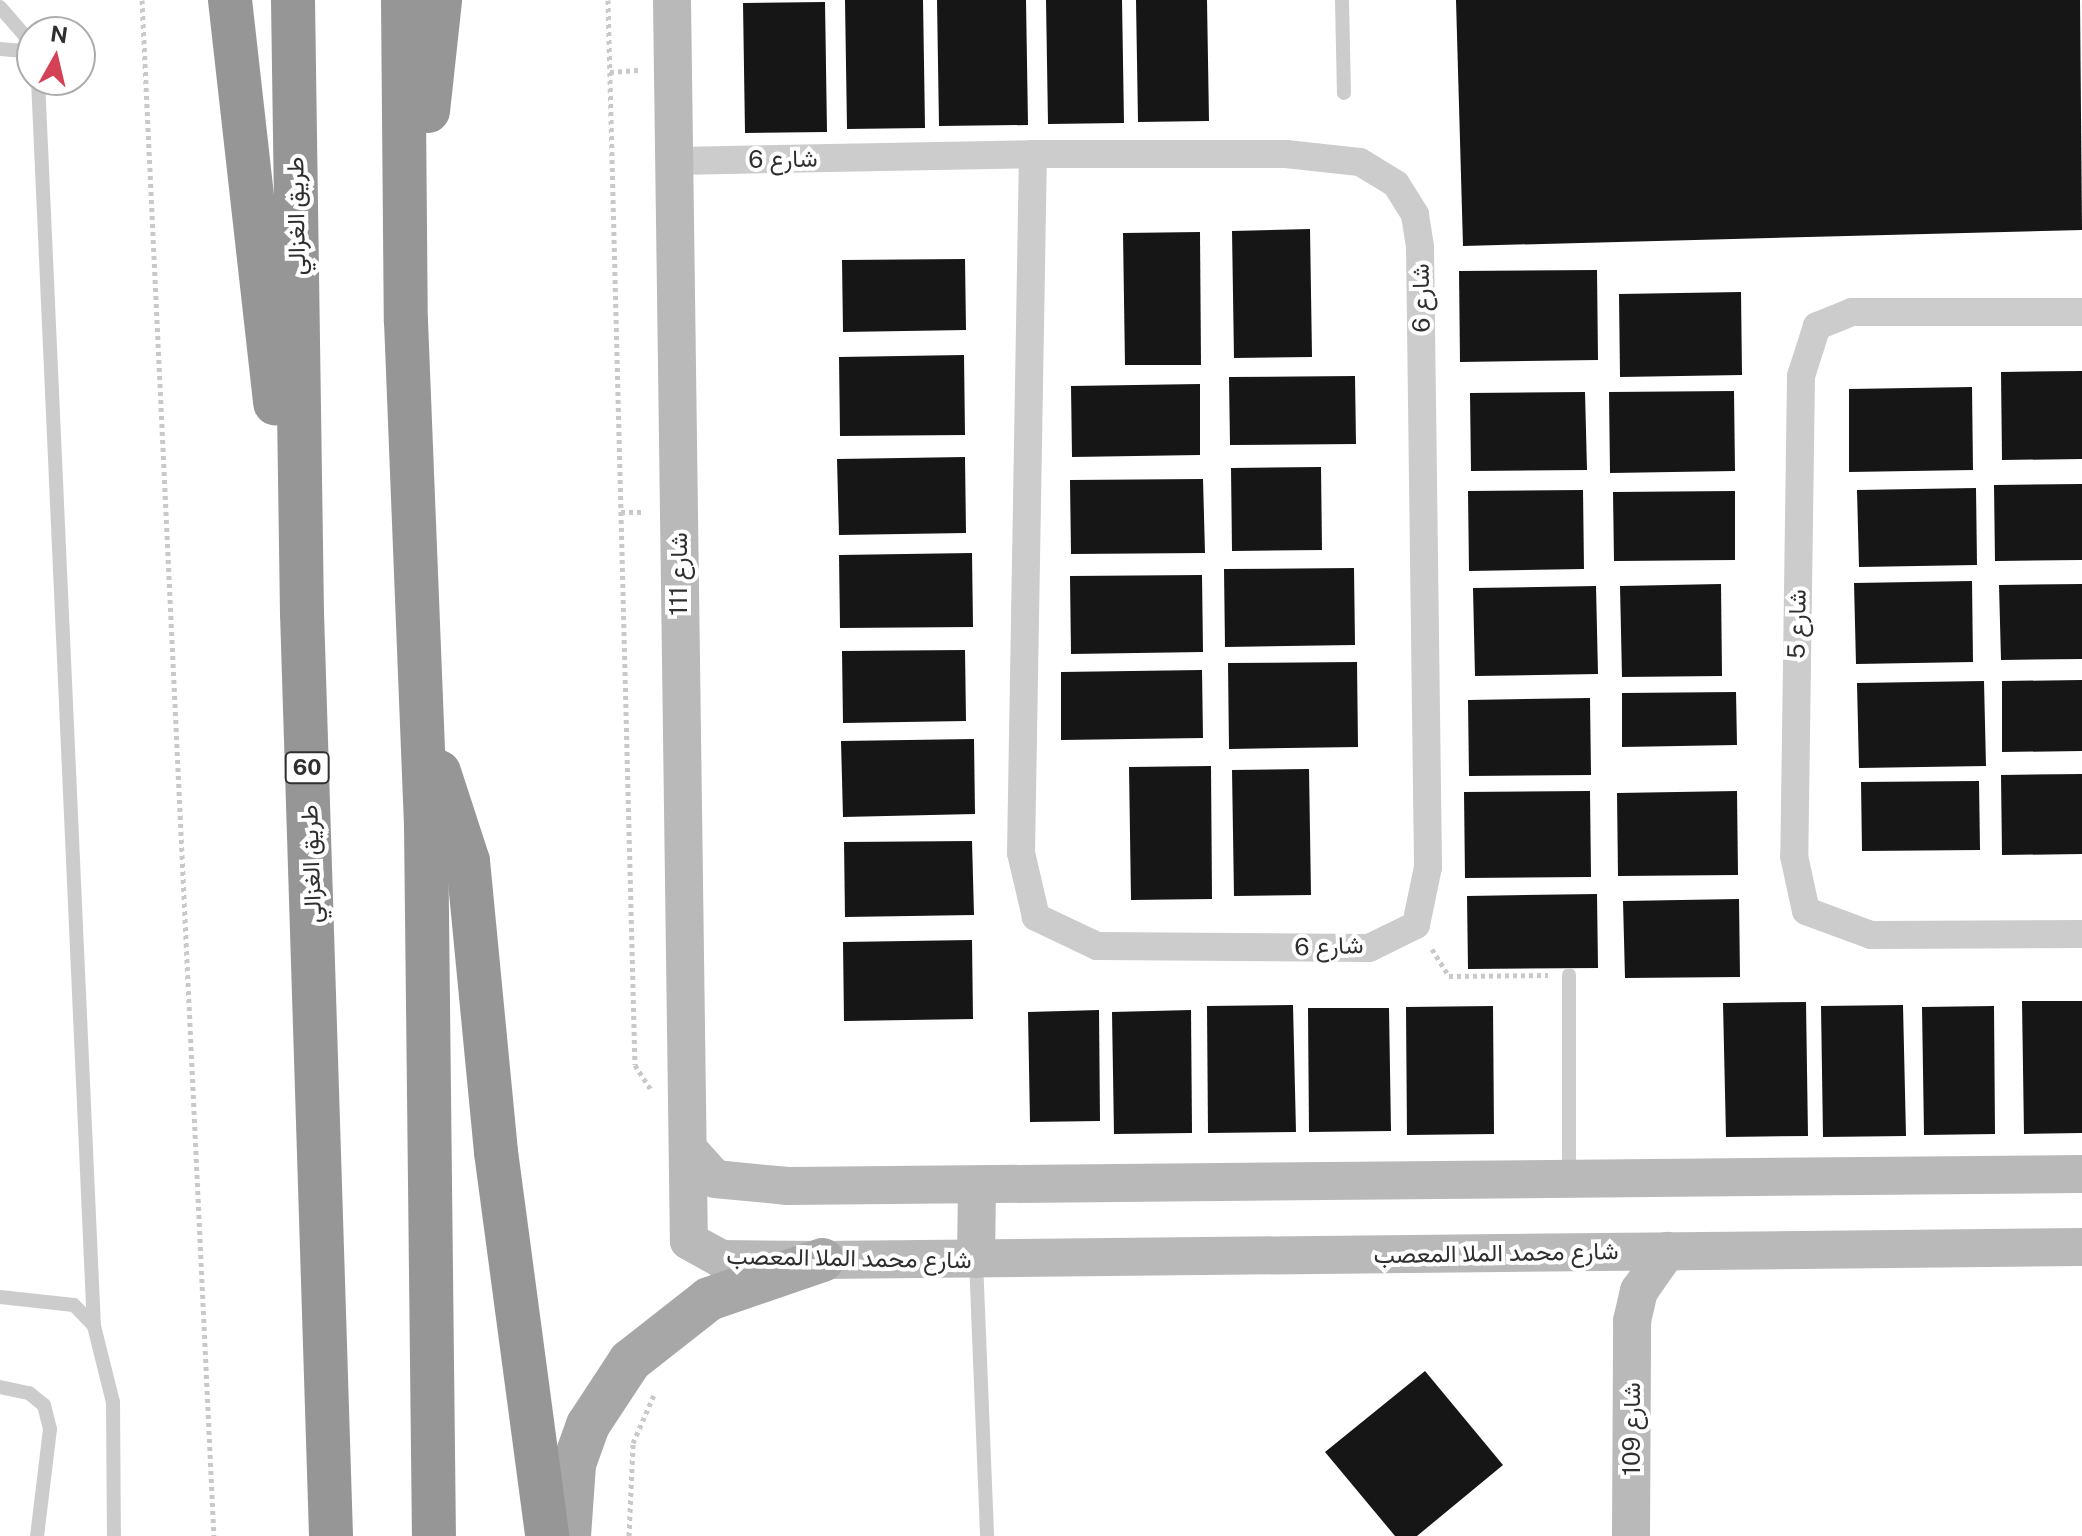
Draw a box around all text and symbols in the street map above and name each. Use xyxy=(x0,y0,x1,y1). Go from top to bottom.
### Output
north arrow xyxy=(16,16,96,96)
text: N xyxy=(49,20,69,48)
street label: شارع 6 xyxy=(748,144,818,174)
street label: طريق الغزالي xyxy=(281,156,311,276)
street label: شارع 6 xyxy=(1406,263,1436,333)
street label: شارع 111 xyxy=(665,532,693,616)
street label: شارع 5 xyxy=(1782,589,1812,659)
road number: 60 xyxy=(283,750,331,786)
street label: طريق الغزالي xyxy=(295,804,327,924)
street label: شارع 6 xyxy=(1294,930,1364,962)
street label: شارع محمد الملا المعصب xyxy=(1373,1236,1619,1270)
street label: شارع محمد الملا المعصب xyxy=(726,1241,972,1275)
street label: شارع 109 xyxy=(1618,1382,1646,1476)

